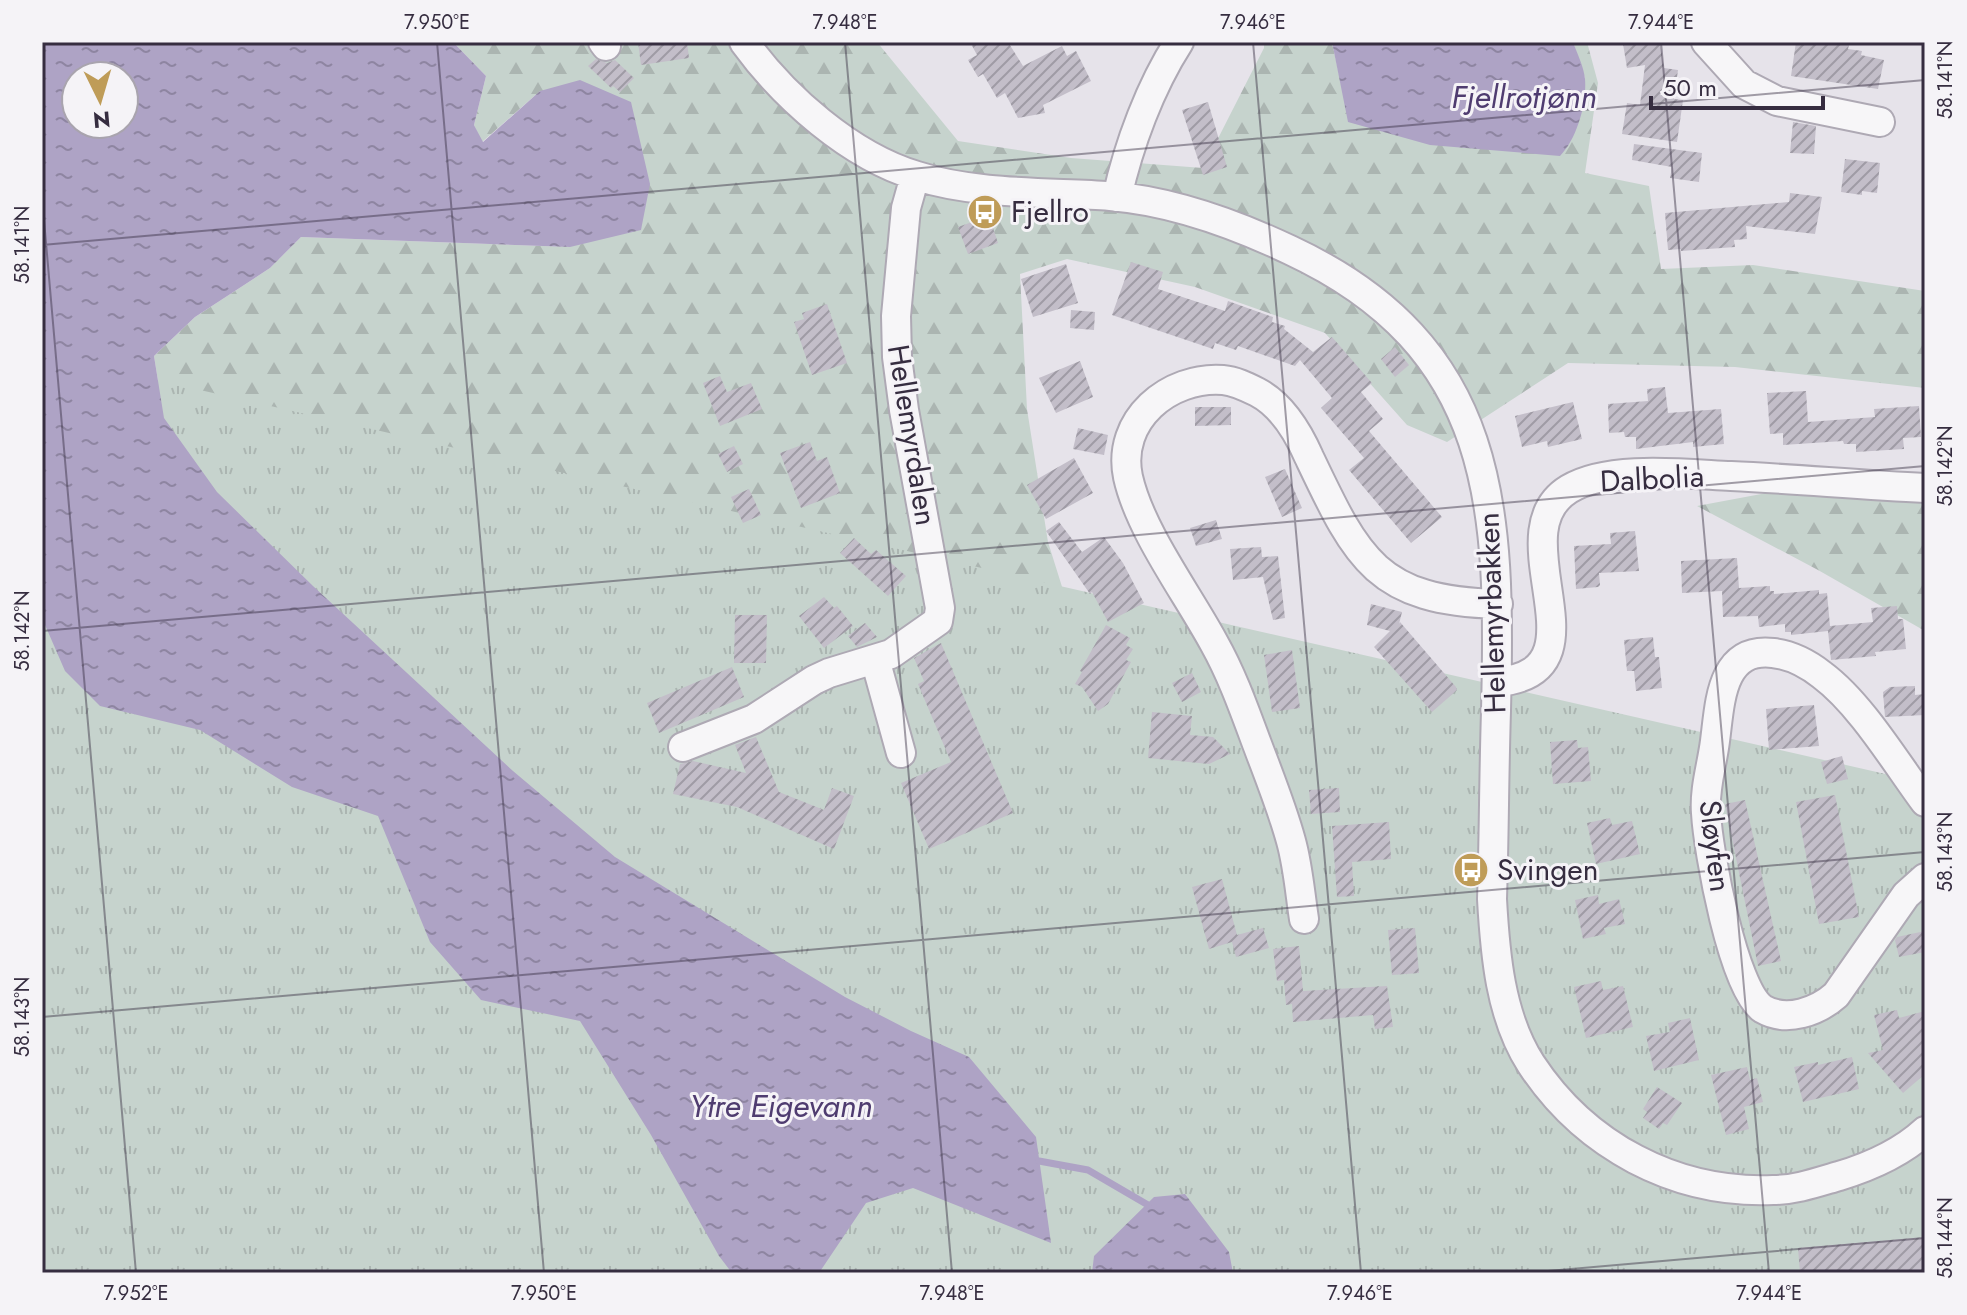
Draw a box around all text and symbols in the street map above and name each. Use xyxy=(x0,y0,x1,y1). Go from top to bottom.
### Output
text: 7.950°E xyxy=(404,8,470,37)
text: 7.948°E xyxy=(812,8,878,37)
text: 7.946°E xyxy=(1220,8,1286,37)
text: 7.944°E xyxy=(1628,8,1694,37)
text: 58.141°N xyxy=(1931,41,1960,119)
north arrow xyxy=(60,60,140,140)
scale bar xyxy=(1651,60,1823,110)
text: 50 m xyxy=(1663,70,1717,105)
water label: Fjellrotjønn xyxy=(1451,74,1597,120)
text: N xyxy=(92,103,112,137)
place label: Fjellro xyxy=(1011,190,1089,233)
bus stop icon: Fjellro xyxy=(966,193,1004,231)
text: 58.141°N xyxy=(8,206,37,284)
street label: Hellemyrdalen xyxy=(877,341,948,528)
text: 58.142°N xyxy=(1931,426,1960,507)
street label: Dalbolia xyxy=(1599,454,1705,503)
street label: Hellemyrbakken xyxy=(1466,512,1517,714)
text: 58.142°N xyxy=(8,591,37,672)
street label: Sløyfen xyxy=(1689,798,1742,894)
text: 58.143°N xyxy=(1931,812,1960,892)
place label: Svingen xyxy=(1497,848,1599,891)
bus stop icon: Svingen xyxy=(1452,851,1490,889)
text: 58.143°N xyxy=(8,977,37,1057)
water label: Ytre Eigevann xyxy=(690,1083,872,1129)
text: 58.144°N xyxy=(1931,1197,1960,1279)
text: 7.952°E xyxy=(103,1279,169,1308)
text: 7.950°E xyxy=(511,1279,577,1308)
text: 7.948°E xyxy=(919,1279,985,1308)
text: 7.946°E xyxy=(1327,1279,1393,1308)
text: 7.944°E xyxy=(1736,1279,1802,1308)

